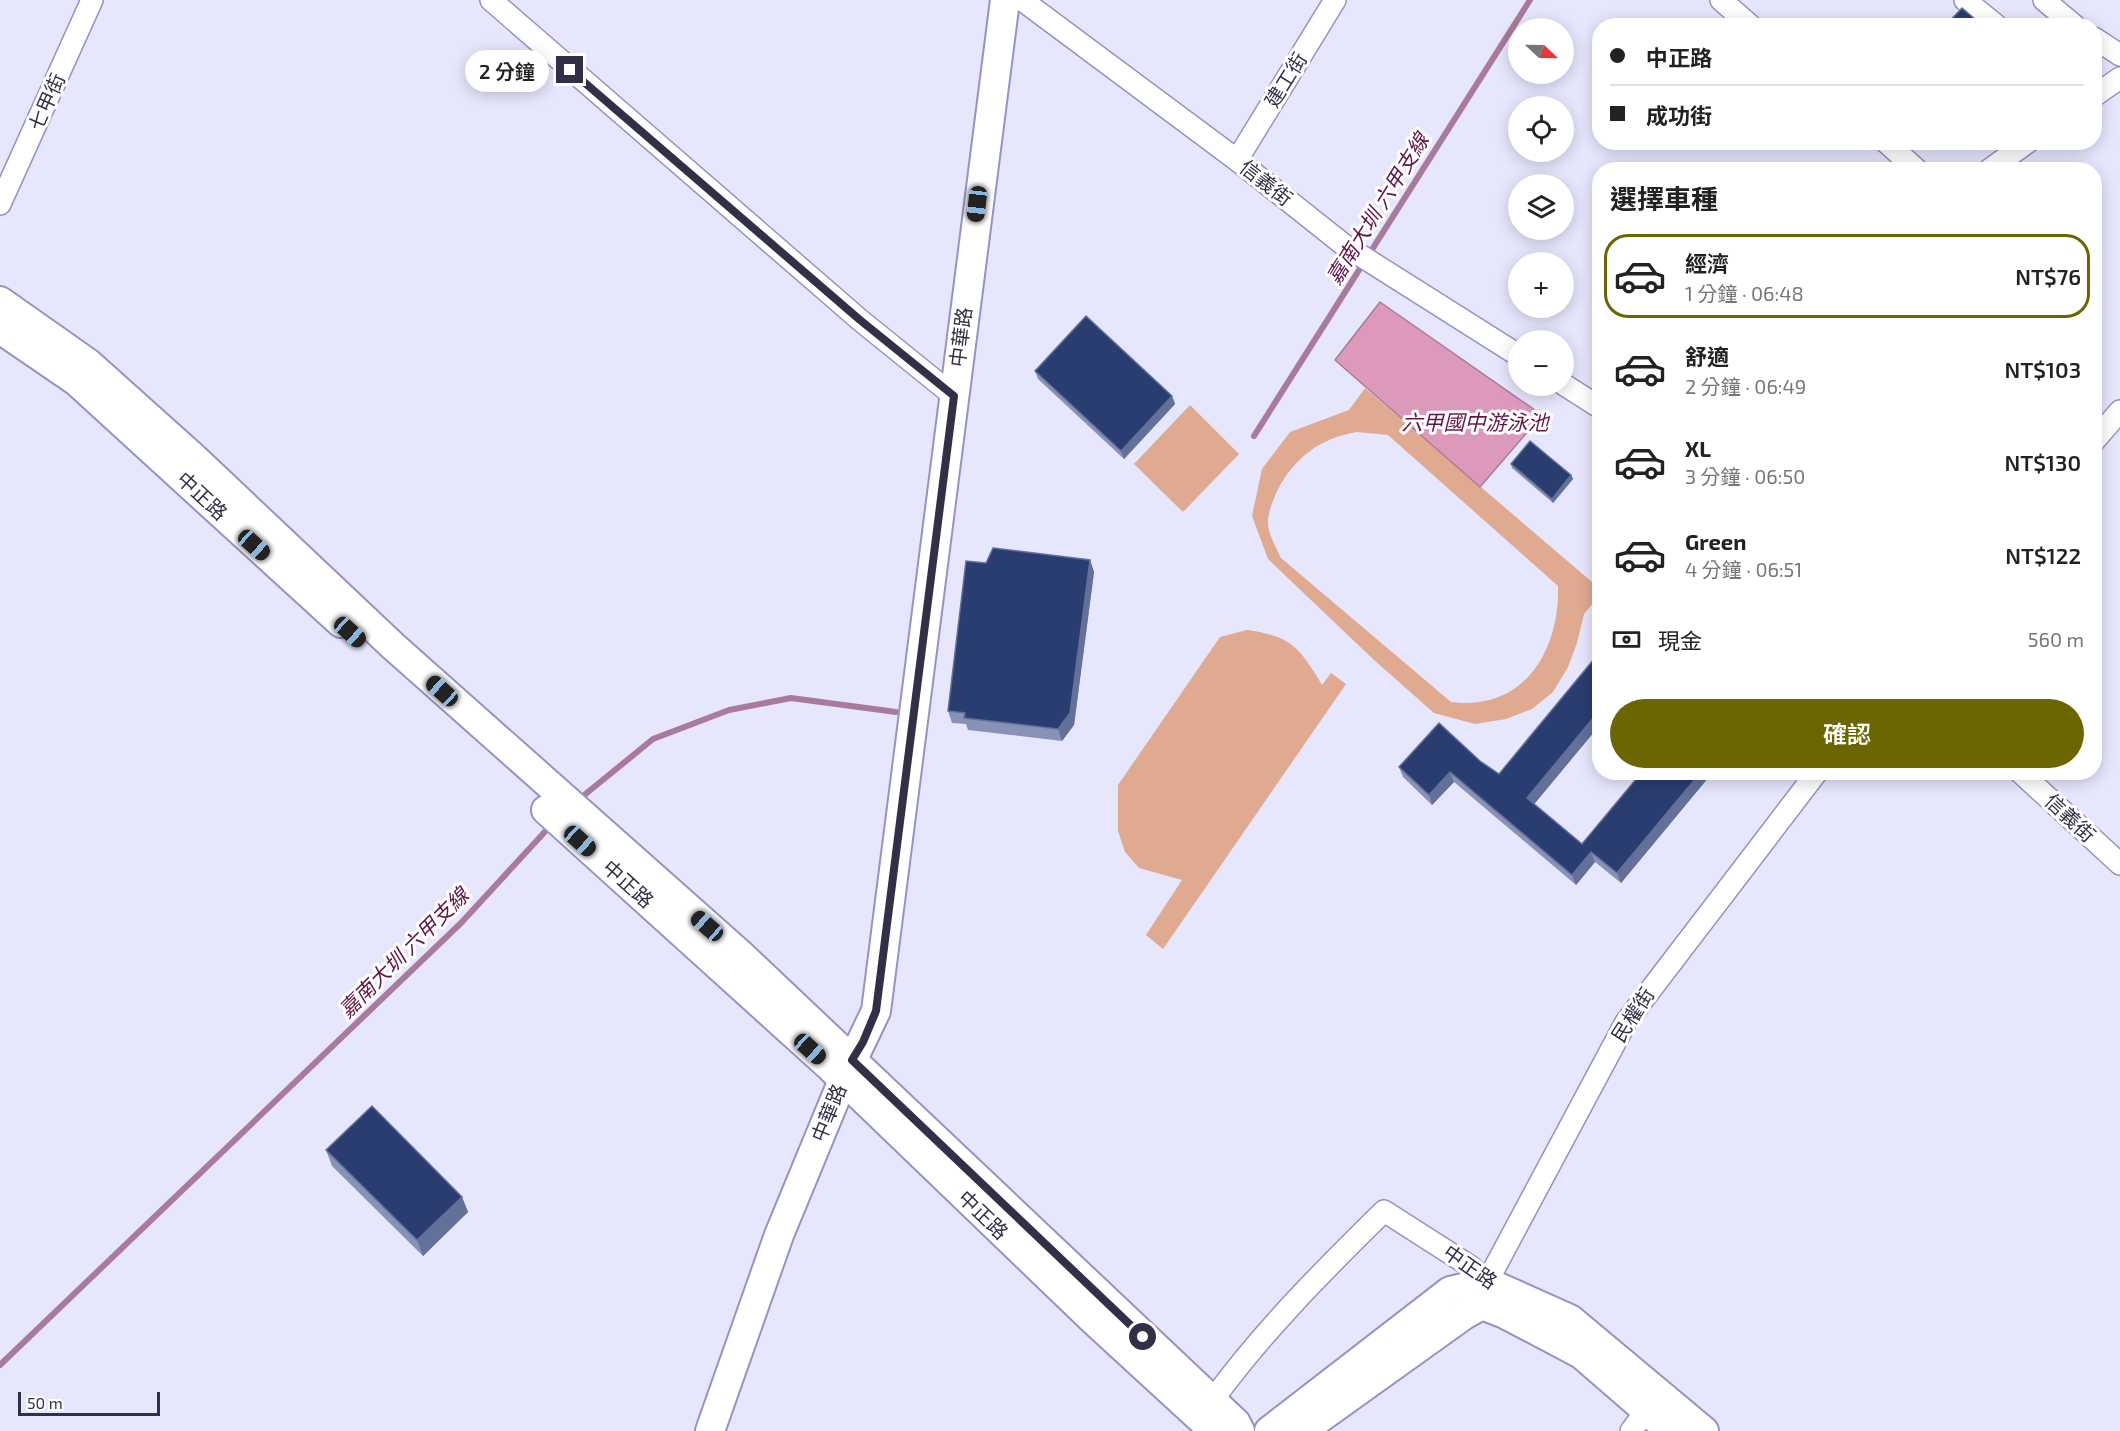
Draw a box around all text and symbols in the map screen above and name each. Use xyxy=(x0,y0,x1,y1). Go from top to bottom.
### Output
north arrow xyxy=(1508,18,1574,84)
map controls xyxy=(1508,18,1574,396)
text: 中正路 xyxy=(1646,44,1712,70)
street label: 建工街 xyxy=(1259,48,1311,111)
callout: 2 分鐘 xyxy=(465,49,549,91)
route end xyxy=(556,56,583,83)
text: 2 分鐘 xyxy=(479,59,535,83)
street label: 七甲街 xyxy=(23,69,69,134)
button: locate xyxy=(1508,96,1574,162)
text: 成功街 xyxy=(1646,102,1712,128)
water label: 嘉南大圳 六甲支線 xyxy=(1320,127,1434,288)
street label: 信義街 xyxy=(1236,154,1298,210)
button: layers xyxy=(1508,174,1574,240)
text: 選擇車種 xyxy=(1610,182,1718,214)
car xyxy=(966,185,988,223)
icon: car xyxy=(1613,249,1667,303)
text: 經濟 xyxy=(1685,250,1729,276)
button: + xyxy=(1508,252,1574,318)
text: NT$76 xyxy=(2015,263,2081,289)
text: 1 分鐘 · 06:48 xyxy=(1685,281,1804,305)
street label: 中華路 xyxy=(944,306,976,368)
button: − xyxy=(1508,330,1574,396)
icon: car xyxy=(1613,342,1667,396)
text: 舒適 xyxy=(1685,343,1729,369)
text: NT$103 xyxy=(2004,356,2081,382)
text: 2 分鐘 · 06:49 xyxy=(1685,374,1806,398)
water label: 六甲國中游泳池 xyxy=(1402,409,1550,434)
icon: car xyxy=(1613,435,1667,489)
text: XL xyxy=(1685,435,1711,461)
text: NT$130 xyxy=(2004,449,2081,475)
text: 3 分鐘 · 06:50 xyxy=(1685,464,1805,488)
street label: 中正路 xyxy=(173,466,233,525)
car xyxy=(235,526,273,564)
icon: car xyxy=(1613,528,1667,582)
text: Green xyxy=(1685,528,1747,554)
text: NT$122 xyxy=(2005,542,2081,568)
text: 4 分鐘 · 06:51 xyxy=(1685,557,1802,581)
car xyxy=(331,613,369,651)
icon: cash xyxy=(1610,623,1643,656)
text: 現金 xyxy=(1658,627,1702,653)
text: 560 m xyxy=(2028,627,2084,651)
car xyxy=(423,672,461,710)
button: 確認 xyxy=(1610,699,2084,768)
street label: 信義街 xyxy=(2041,788,2101,847)
car xyxy=(561,822,599,860)
street label: 中正路 xyxy=(598,854,659,912)
water label: 嘉南大圳 六甲支線 xyxy=(333,881,474,1022)
car xyxy=(688,907,726,945)
street label: 民權街 xyxy=(1606,983,1659,1046)
car xyxy=(791,1030,829,1068)
street label: 中華路 xyxy=(806,1080,850,1145)
street label: 中正路 xyxy=(954,1185,1014,1244)
street label: 中正路 xyxy=(1439,1239,1502,1293)
route start xyxy=(1129,1323,1156,1350)
scale bar xyxy=(18,1389,160,1416)
text: 50 m xyxy=(27,1393,63,1412)

